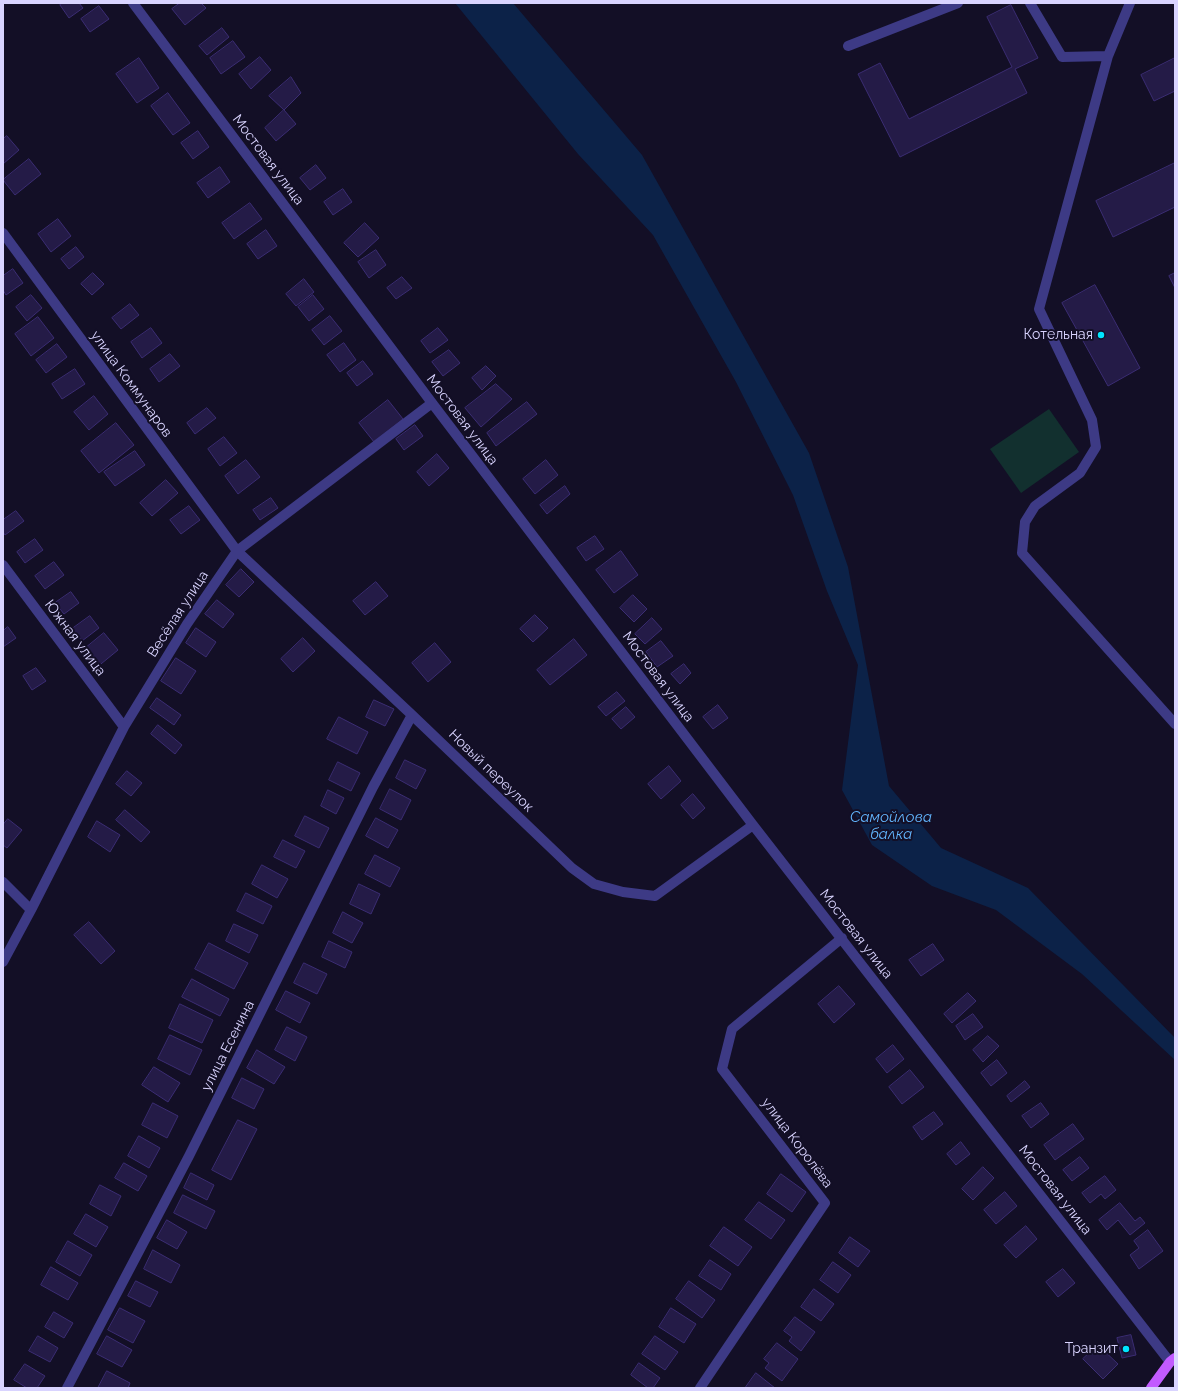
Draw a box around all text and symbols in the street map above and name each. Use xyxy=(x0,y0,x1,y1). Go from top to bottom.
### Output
street label: Мостовая улица xyxy=(229,112,307,208)
place label: Котельная xyxy=(1023,327,1093,343)
street label: улица Коммунаров xyxy=(87,328,175,440)
marker: Котельная xyxy=(1096,330,1106,340)
street label: Мостовая улица xyxy=(423,372,501,468)
street label: Весёлая улица xyxy=(144,568,212,660)
street label: Южная улица xyxy=(41,597,109,679)
street label: Мостовая улица xyxy=(619,629,697,725)
street label: Новый переулок xyxy=(445,726,537,816)
water label: Самойлова балка xyxy=(850,808,932,843)
street label: Мостовая улица xyxy=(816,886,896,982)
street label: улица Есенина xyxy=(198,998,258,1094)
street label: улица Королёва xyxy=(758,1095,836,1191)
street label: Мостовая улица xyxy=(1015,1142,1095,1238)
place label: Транзит xyxy=(1065,1341,1118,1357)
marker: Транзит xyxy=(1121,1344,1131,1354)

